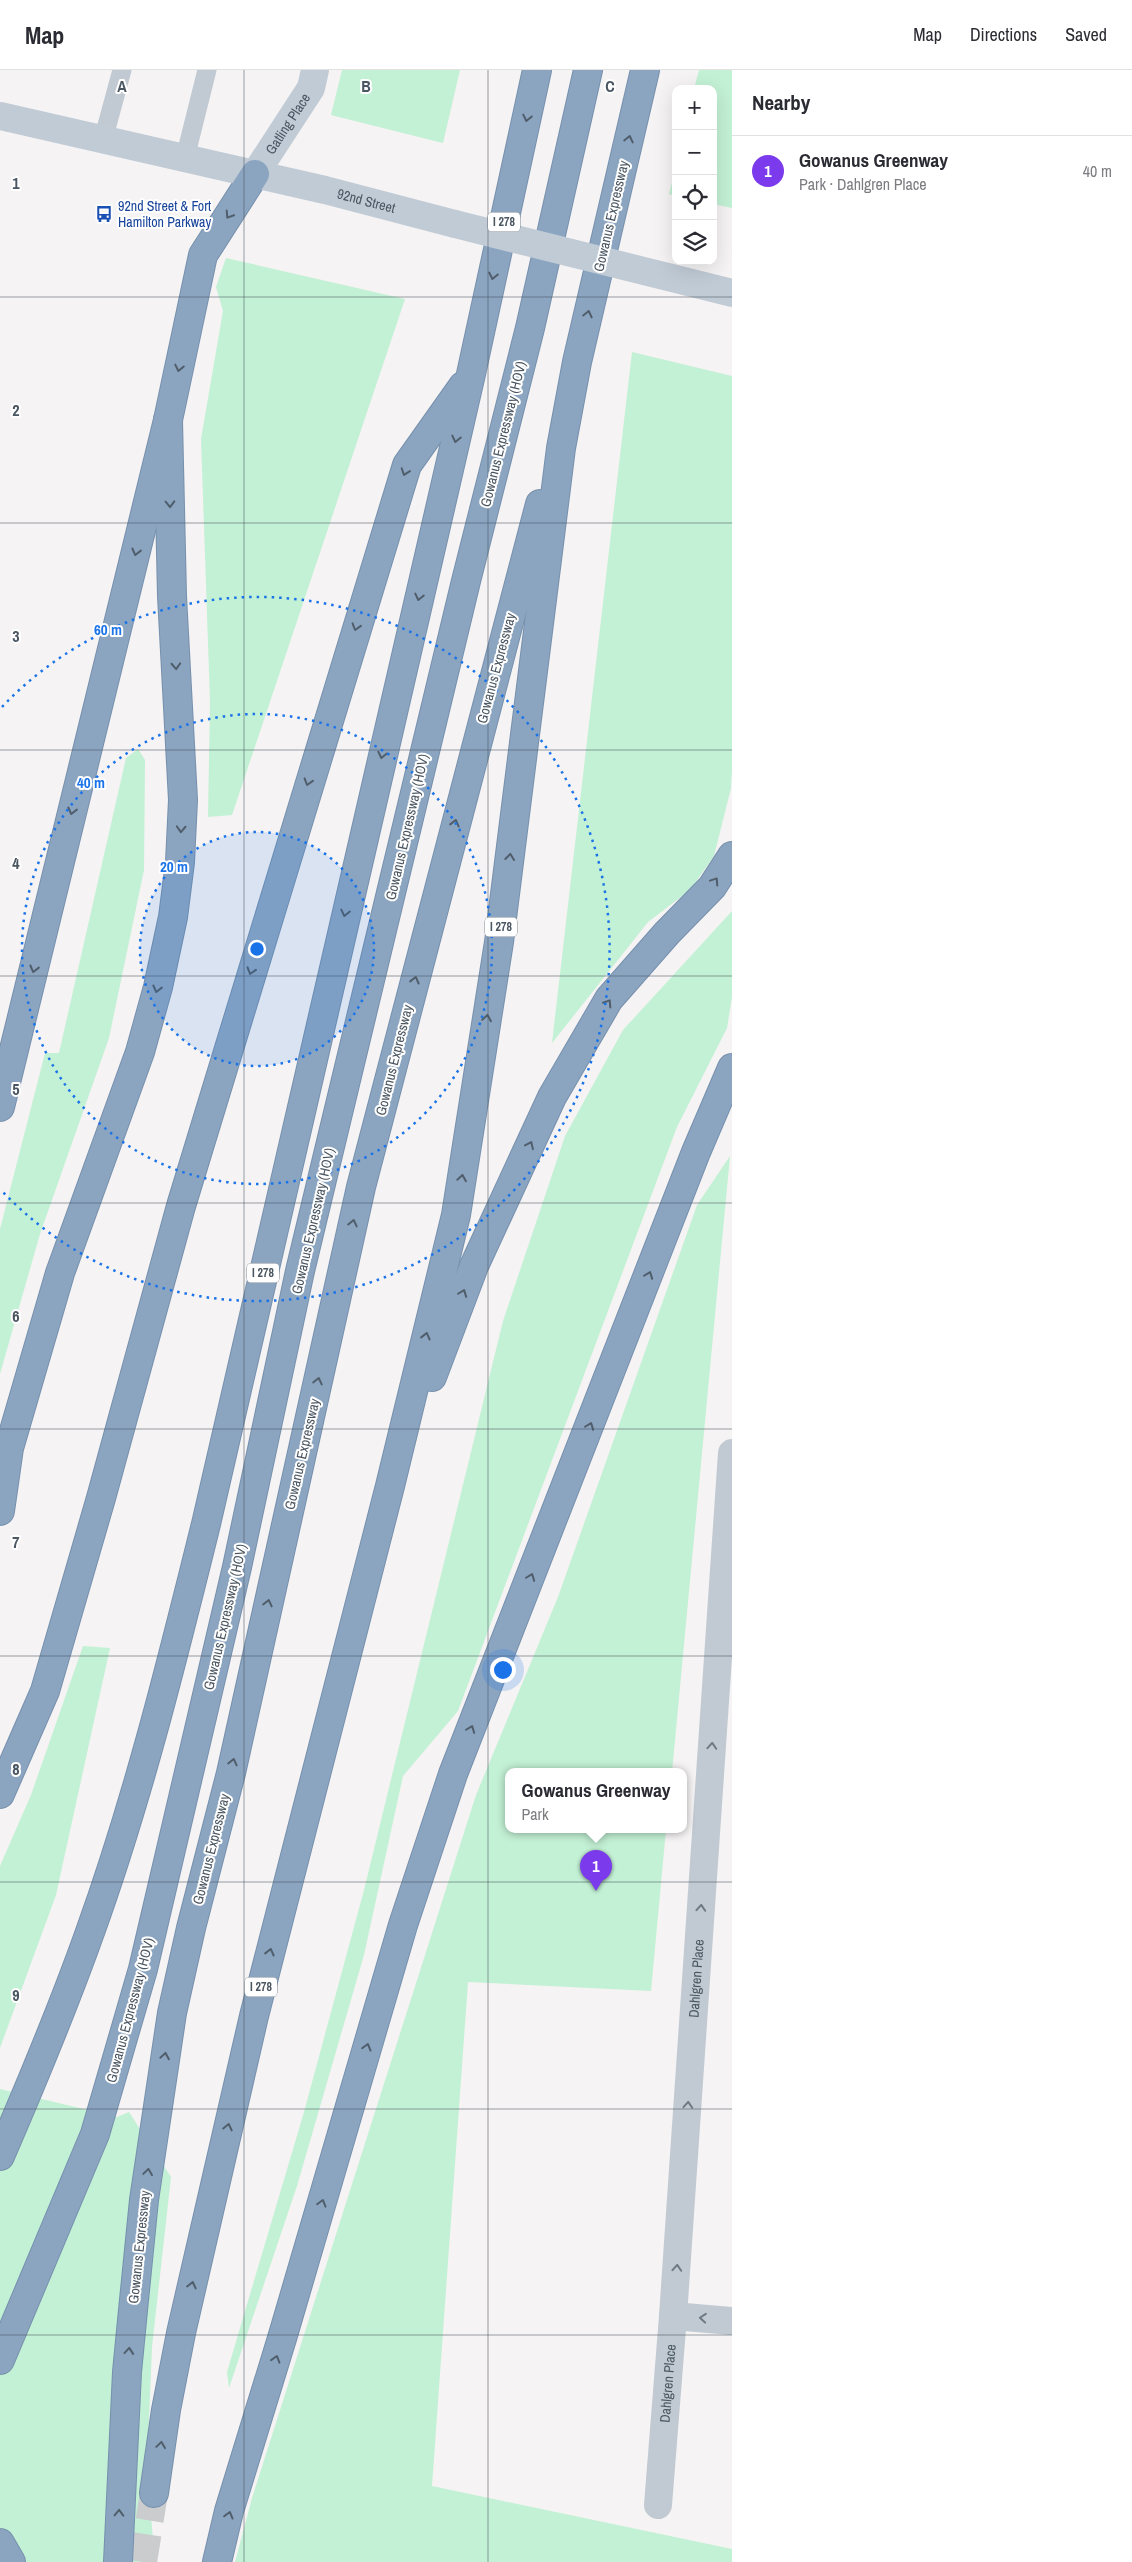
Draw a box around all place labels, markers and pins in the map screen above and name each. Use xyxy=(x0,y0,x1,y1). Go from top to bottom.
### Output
place label: 92nd Street & Fort Hamilton Parkway xyxy=(118,197,211,231)
bus stop icon: 92nd Street & Fort Hamilton Parkway xyxy=(94,204,114,224)
centre of rings xyxy=(248,940,266,958)
pin: 1 xyxy=(580,1850,612,1891)

